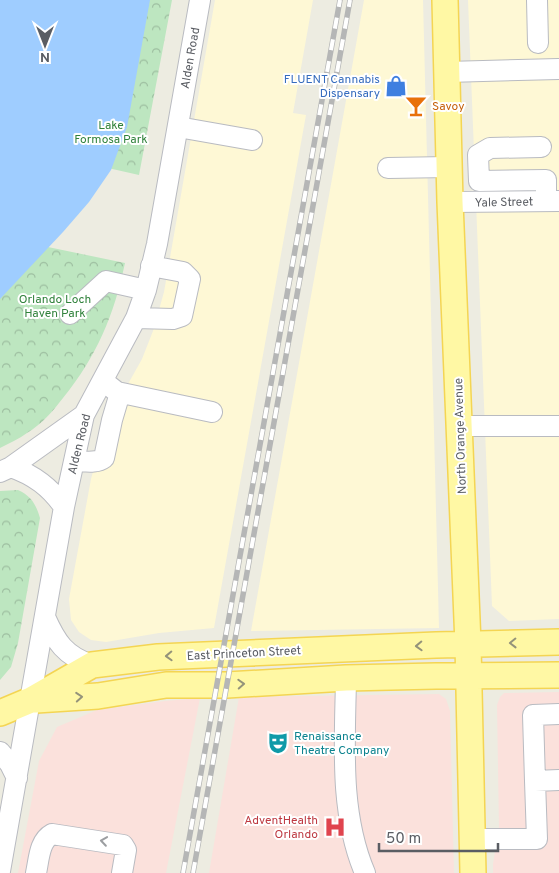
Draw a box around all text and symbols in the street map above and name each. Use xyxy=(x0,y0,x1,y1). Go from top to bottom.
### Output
north arrow xyxy=(20,20,70,70)
street label: Alden Road xyxy=(178,26,204,90)
text: N xyxy=(40,48,50,65)
place label: FLUENT Cannabis Dispensary xyxy=(284,72,380,102)
shop icon: FLUENT Cannabis Dispensary xyxy=(383,73,409,99)
bar icon: Savoy xyxy=(403,93,429,119)
place label: Savoy xyxy=(432,99,465,115)
park label: Lake Formosa Park xyxy=(74,118,148,148)
street label: Yale Street xyxy=(475,194,533,212)
park label: Orlando Loch Haven Park xyxy=(19,292,91,322)
street label: North Orange Avenue xyxy=(451,378,471,494)
street label: Alden Road xyxy=(65,412,95,476)
one-way arrow xyxy=(509,638,517,648)
one-way arrow xyxy=(415,640,423,651)
street label: East Princeton Street xyxy=(186,643,302,665)
one-way arrow xyxy=(165,651,173,662)
one-way arrow xyxy=(237,679,245,690)
one-way arrow xyxy=(76,692,84,703)
place label: Renaissance Theatre Company xyxy=(294,729,389,759)
theatre icon: Renaissance Theatre Company xyxy=(265,730,291,756)
place label: AdventHealth Orlando xyxy=(244,813,318,843)
hospital icon: AdventHealth Orlando xyxy=(322,814,348,840)
scale bar xyxy=(379,820,498,852)
text: 50 m xyxy=(386,830,421,849)
one-way arrow xyxy=(99,836,107,847)

